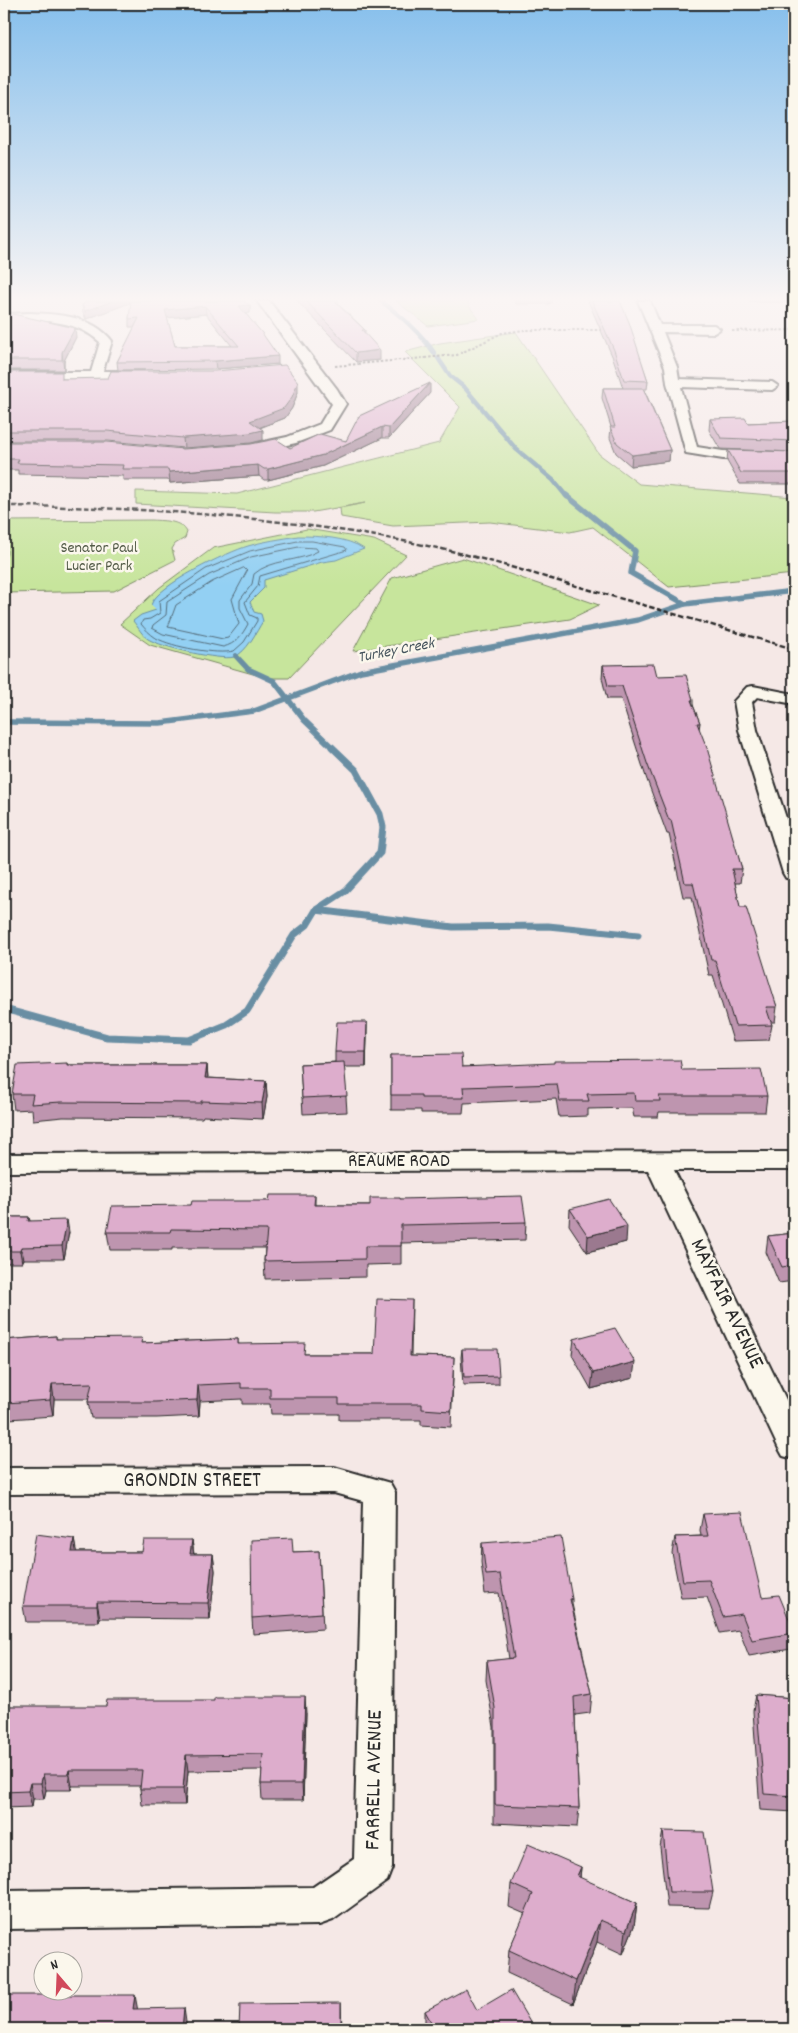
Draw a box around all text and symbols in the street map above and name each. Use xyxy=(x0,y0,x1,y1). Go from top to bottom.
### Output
park label: Senator Paul Lucier Park xyxy=(60,537,138,578)
water label: Turkey Creek xyxy=(356,632,438,670)
street label: REAUME ROAD xyxy=(348,1149,450,1176)
street label: MAYFAIR AVENUE xyxy=(681,1234,771,1374)
street label: GRONDIN STREET xyxy=(123,1466,261,1497)
street label: FARRELL AVENUE xyxy=(358,1710,392,1850)
north arrow xyxy=(32,1950,82,2000)
text: N xyxy=(48,1955,61,1976)

